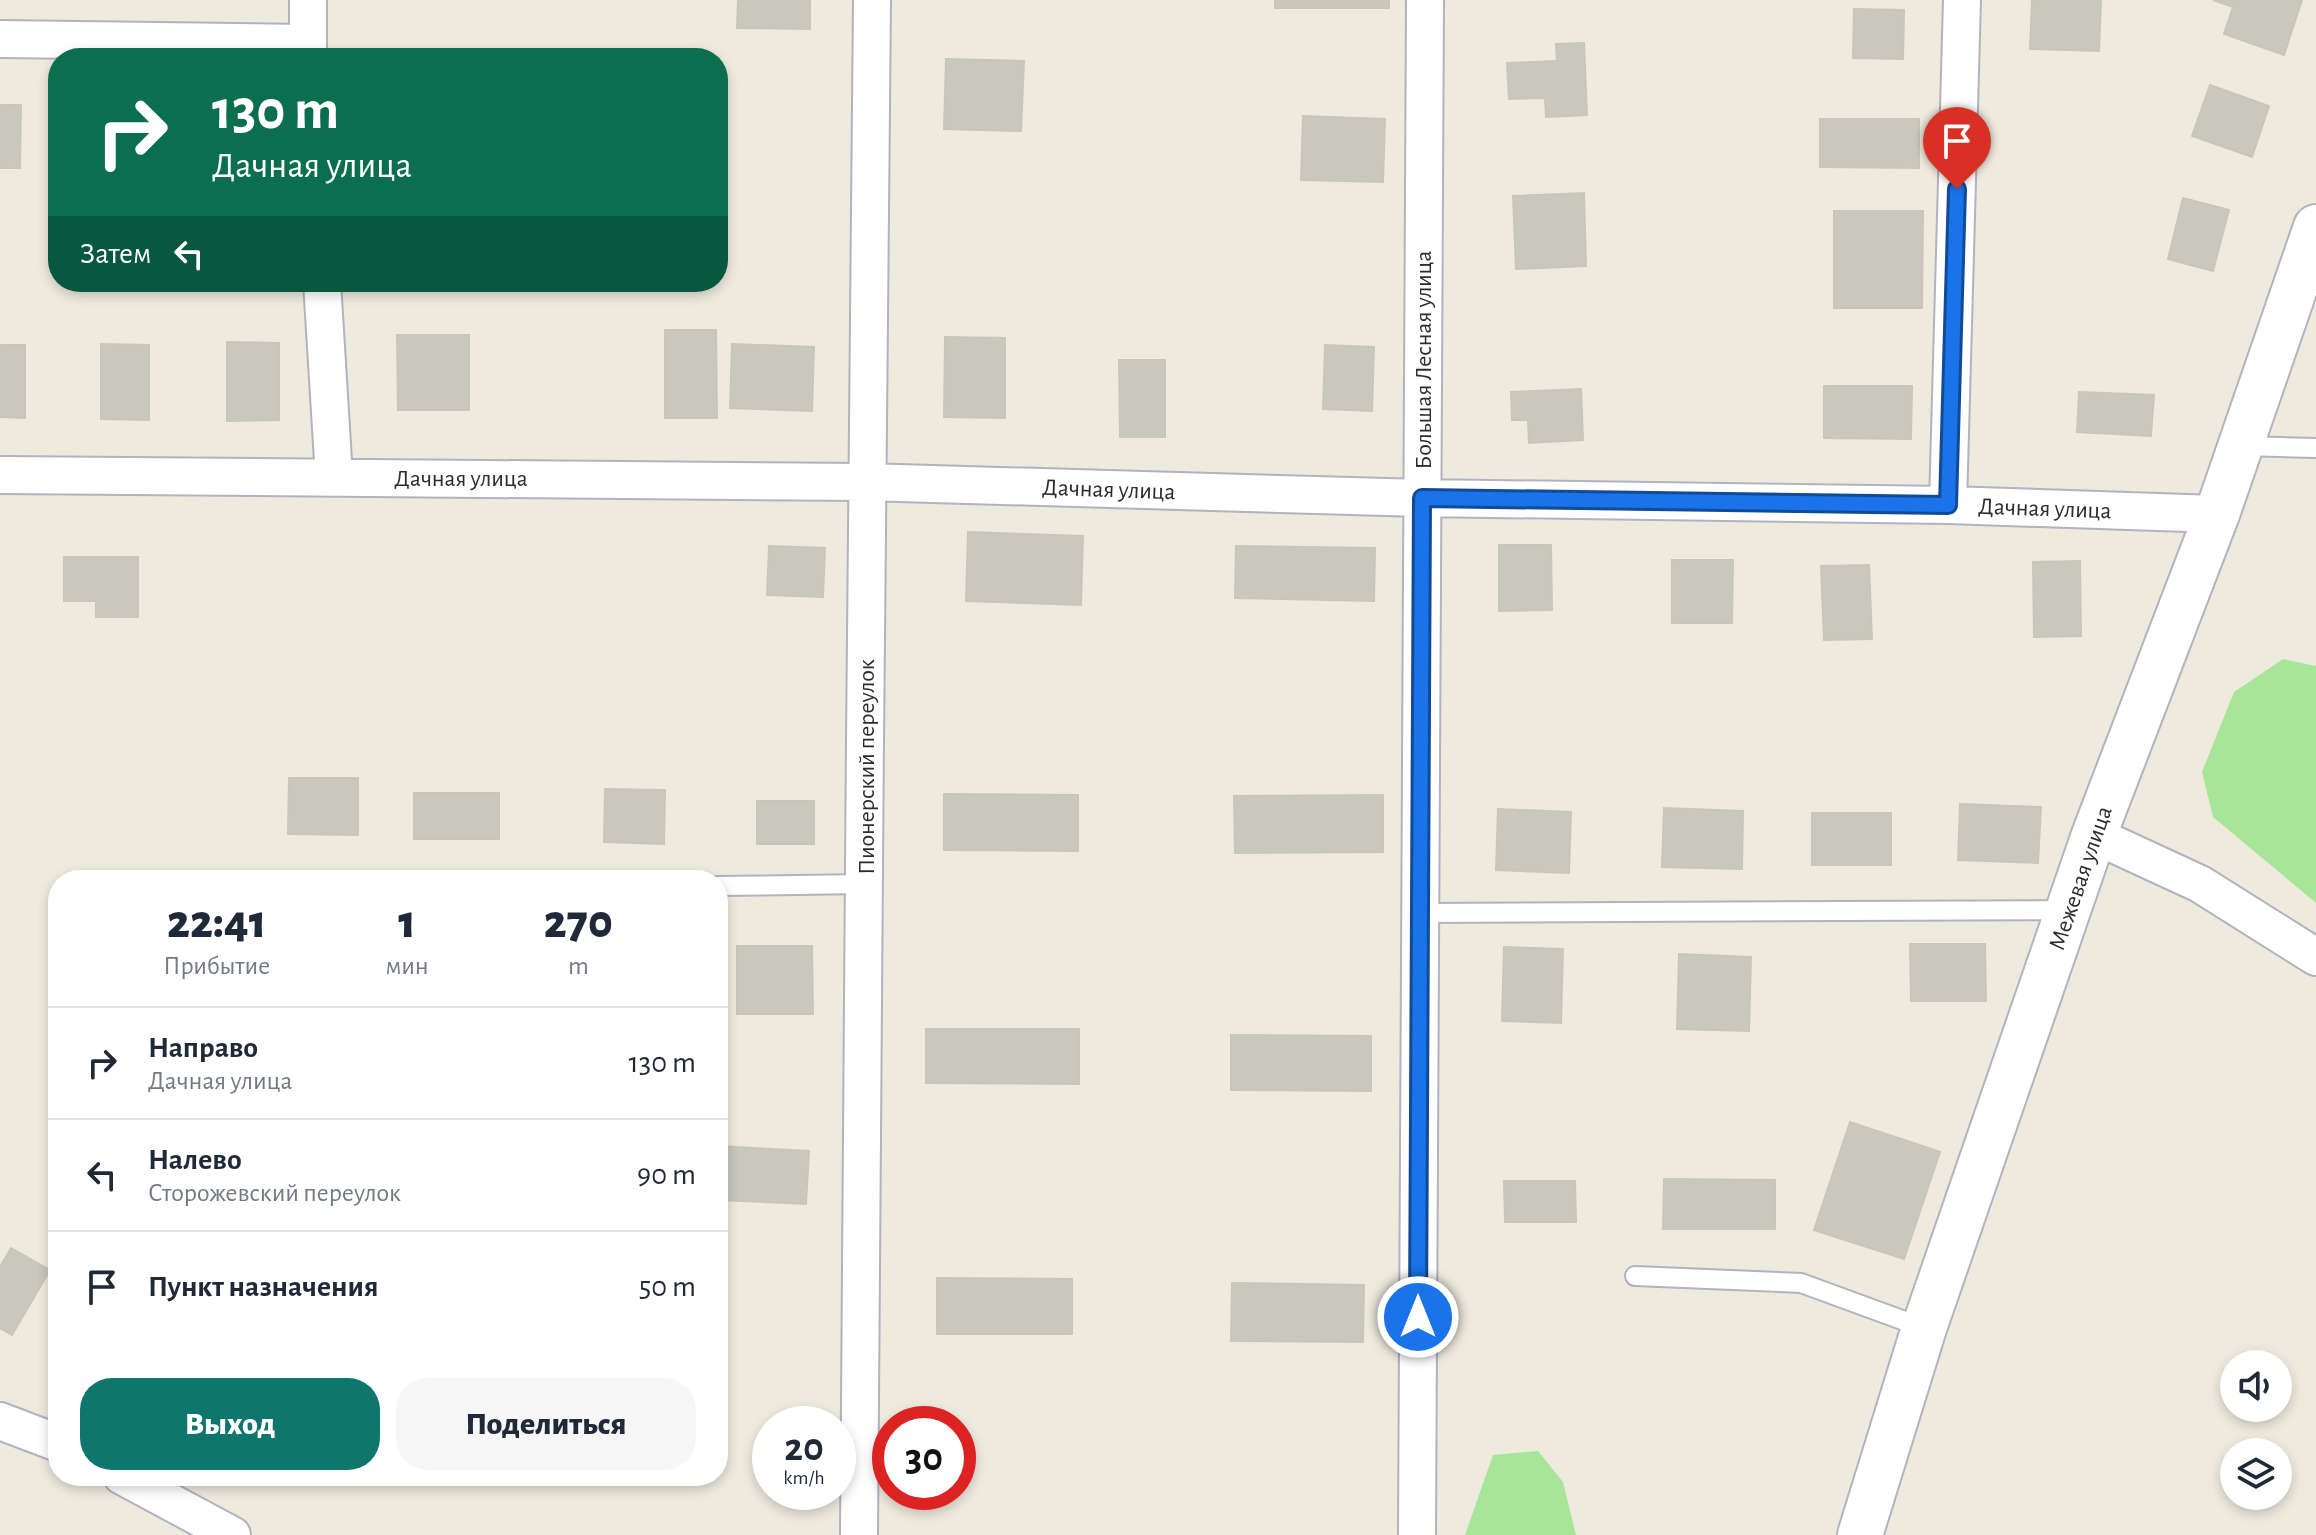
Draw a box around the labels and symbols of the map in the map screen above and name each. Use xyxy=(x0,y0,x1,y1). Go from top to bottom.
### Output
pin xyxy=(1923,107,1991,189)
street label: Большая Лесная улица xyxy=(1412,250,1436,470)
street label: Дачная улица xyxy=(394,467,528,491)
street label: Дачная улица xyxy=(1042,476,1176,504)
street label: Дачная улица xyxy=(1978,495,2112,523)
street label: Пионерский переулок xyxy=(855,659,879,875)
street label: Межевая улица xyxy=(2045,803,2117,953)
position arrow xyxy=(1376,1275,1460,1359)
speed limit sign: 30 xyxy=(872,1406,976,1510)

